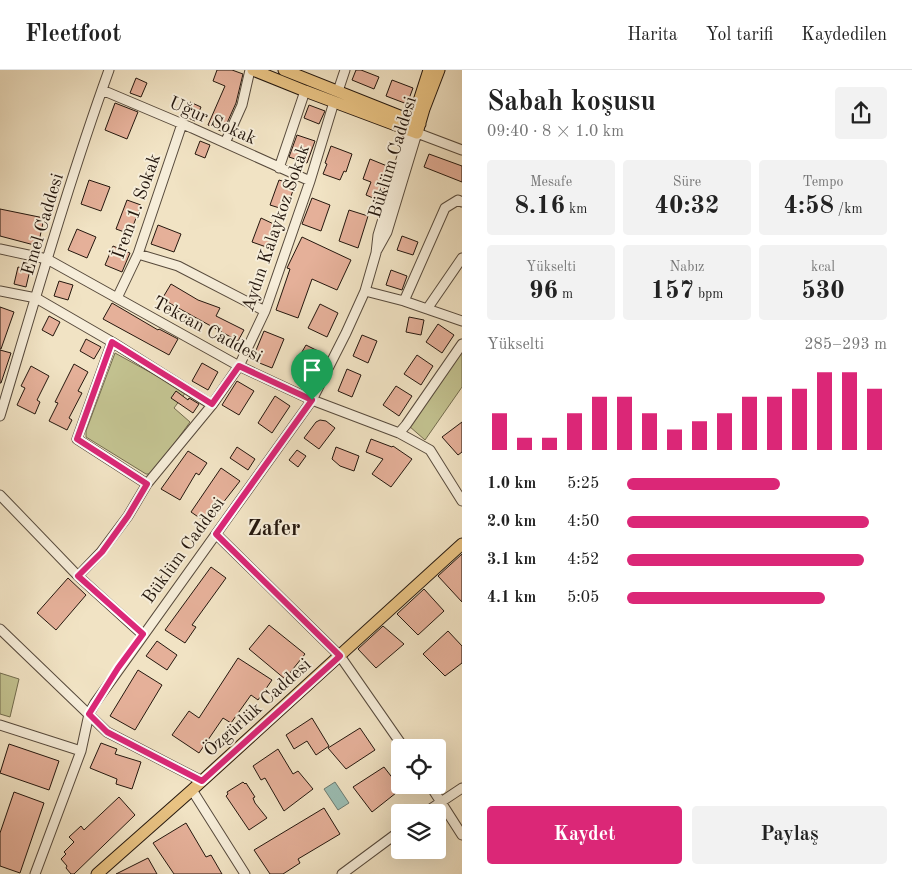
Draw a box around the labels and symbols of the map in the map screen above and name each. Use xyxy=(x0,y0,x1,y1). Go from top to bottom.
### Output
street label: Uğur Sokak xyxy=(166,94,259,148)
street label: Büklüm Caddesi xyxy=(366,94,420,220)
street label: Aydın Kalaykoz Sokak xyxy=(239,143,313,314)
street label: İrem 1. Sokak xyxy=(107,150,164,261)
street label: Emel Caddesi xyxy=(19,171,67,277)
street label: Tekcan Caddesi xyxy=(150,293,265,366)
pin xyxy=(291,349,333,400)
street label: Büklüm Caddesi xyxy=(140,494,228,607)
district label: Zafer xyxy=(247,518,301,540)
street label: Özgürlük Caddesi xyxy=(198,652,315,760)

